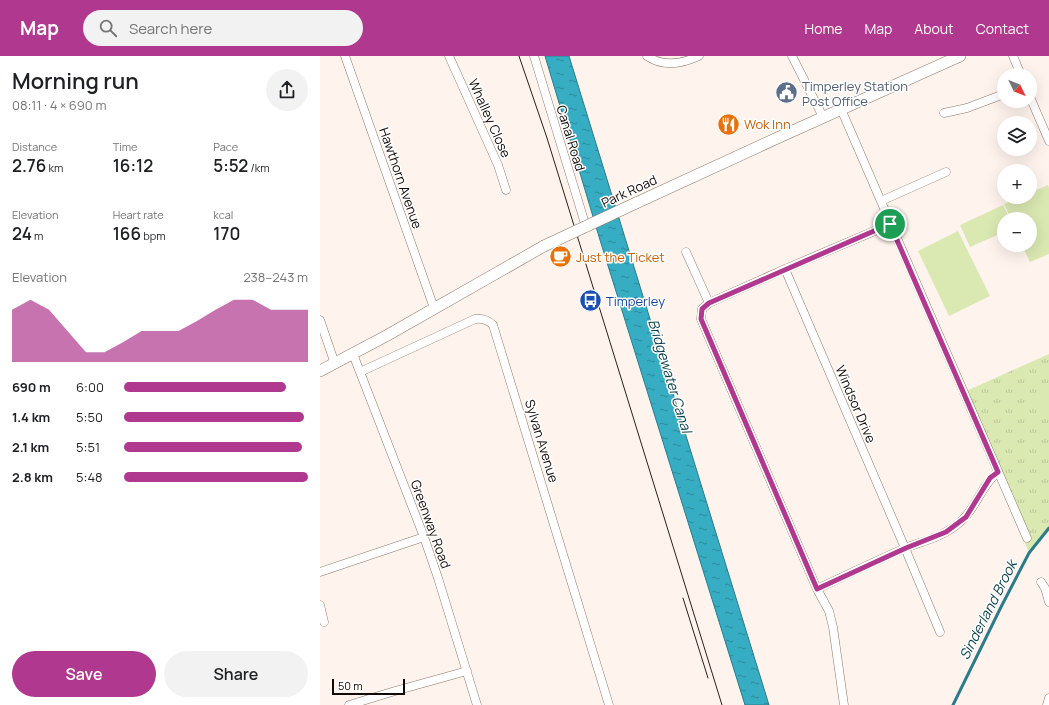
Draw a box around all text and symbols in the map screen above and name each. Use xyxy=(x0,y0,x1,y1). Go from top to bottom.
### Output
search box xyxy=(83,10,363,46)
text: Map xyxy=(20,15,59,41)
icon: search xyxy=(97,17,119,39)
text: Search here xyxy=(129,18,212,39)
text: Home xyxy=(805,19,842,38)
text: Map xyxy=(864,19,892,38)
text: About xyxy=(914,19,954,38)
text: Contact xyxy=(976,19,1029,38)
text: Morning run xyxy=(12,66,139,96)
north arrow xyxy=(997,68,1037,108)
map controls xyxy=(997,68,1037,252)
button: share xyxy=(266,69,308,111)
street label: Whalley Close xyxy=(465,76,516,161)
place label: Timperley Station Post Office xyxy=(802,77,908,110)
public building icon: Timperley Station Post Office xyxy=(773,80,799,106)
text: 08:11 · 4 × 690 m xyxy=(12,96,106,114)
street label: Canal Road xyxy=(552,103,590,173)
restaurant icon: Wok Inn xyxy=(715,111,741,137)
place label: Wok Inn xyxy=(744,115,791,133)
button: layers xyxy=(997,116,1037,156)
street label: Hawthorn Avenue xyxy=(375,125,427,231)
text: Distance xyxy=(12,139,57,154)
text: Time xyxy=(113,139,138,154)
text: Pace xyxy=(213,139,238,154)
text: 2.76 xyxy=(12,154,46,177)
text: 16:12 xyxy=(113,154,153,177)
text: 5:52 xyxy=(213,154,248,177)
text: km xyxy=(46,160,63,175)
text: /km xyxy=(248,160,270,175)
button: + xyxy=(997,164,1037,204)
street label: Park Road xyxy=(598,170,660,212)
text: Elevation xyxy=(12,207,58,222)
text: Heart rate xyxy=(113,207,164,222)
text: kcal xyxy=(213,207,233,222)
pin xyxy=(873,207,907,241)
button: − xyxy=(997,212,1037,252)
icon: arrive xyxy=(879,213,901,235)
text: 24 xyxy=(12,222,32,245)
text: 166 xyxy=(113,222,141,245)
text: 170 xyxy=(213,222,240,245)
text: m xyxy=(32,228,43,243)
text: bpm xyxy=(141,228,166,243)
cafe icon: Just the Ticket xyxy=(547,244,573,270)
place label: Just the Ticket xyxy=(576,248,665,266)
text: Elevation xyxy=(12,268,67,286)
text: 238–243 m xyxy=(243,268,308,286)
bus stop icon: Timperley xyxy=(578,288,604,314)
place label: Timperley xyxy=(606,292,665,310)
water label: Bridgewater Canal xyxy=(644,317,697,437)
street label: Windsor Drive xyxy=(832,363,881,446)
text: 690 m xyxy=(12,378,51,396)
text: 6:00 xyxy=(76,378,104,396)
street label: Sylvan Avenue xyxy=(521,397,563,485)
text: 1.4 km xyxy=(12,408,50,426)
text: 5:50 xyxy=(76,408,103,426)
text: 2.1 km xyxy=(12,438,49,456)
text: 5:51 xyxy=(76,438,100,456)
text: 2.8 km xyxy=(12,468,53,486)
text: 5:48 xyxy=(76,468,103,486)
street label: Greenway Road xyxy=(407,477,455,571)
water label: Sinderland Brook xyxy=(954,555,1022,663)
button: Save xyxy=(12,651,156,697)
button: Share xyxy=(164,651,308,697)
scale bar xyxy=(332,677,405,696)
text: 50 m xyxy=(338,678,363,693)

